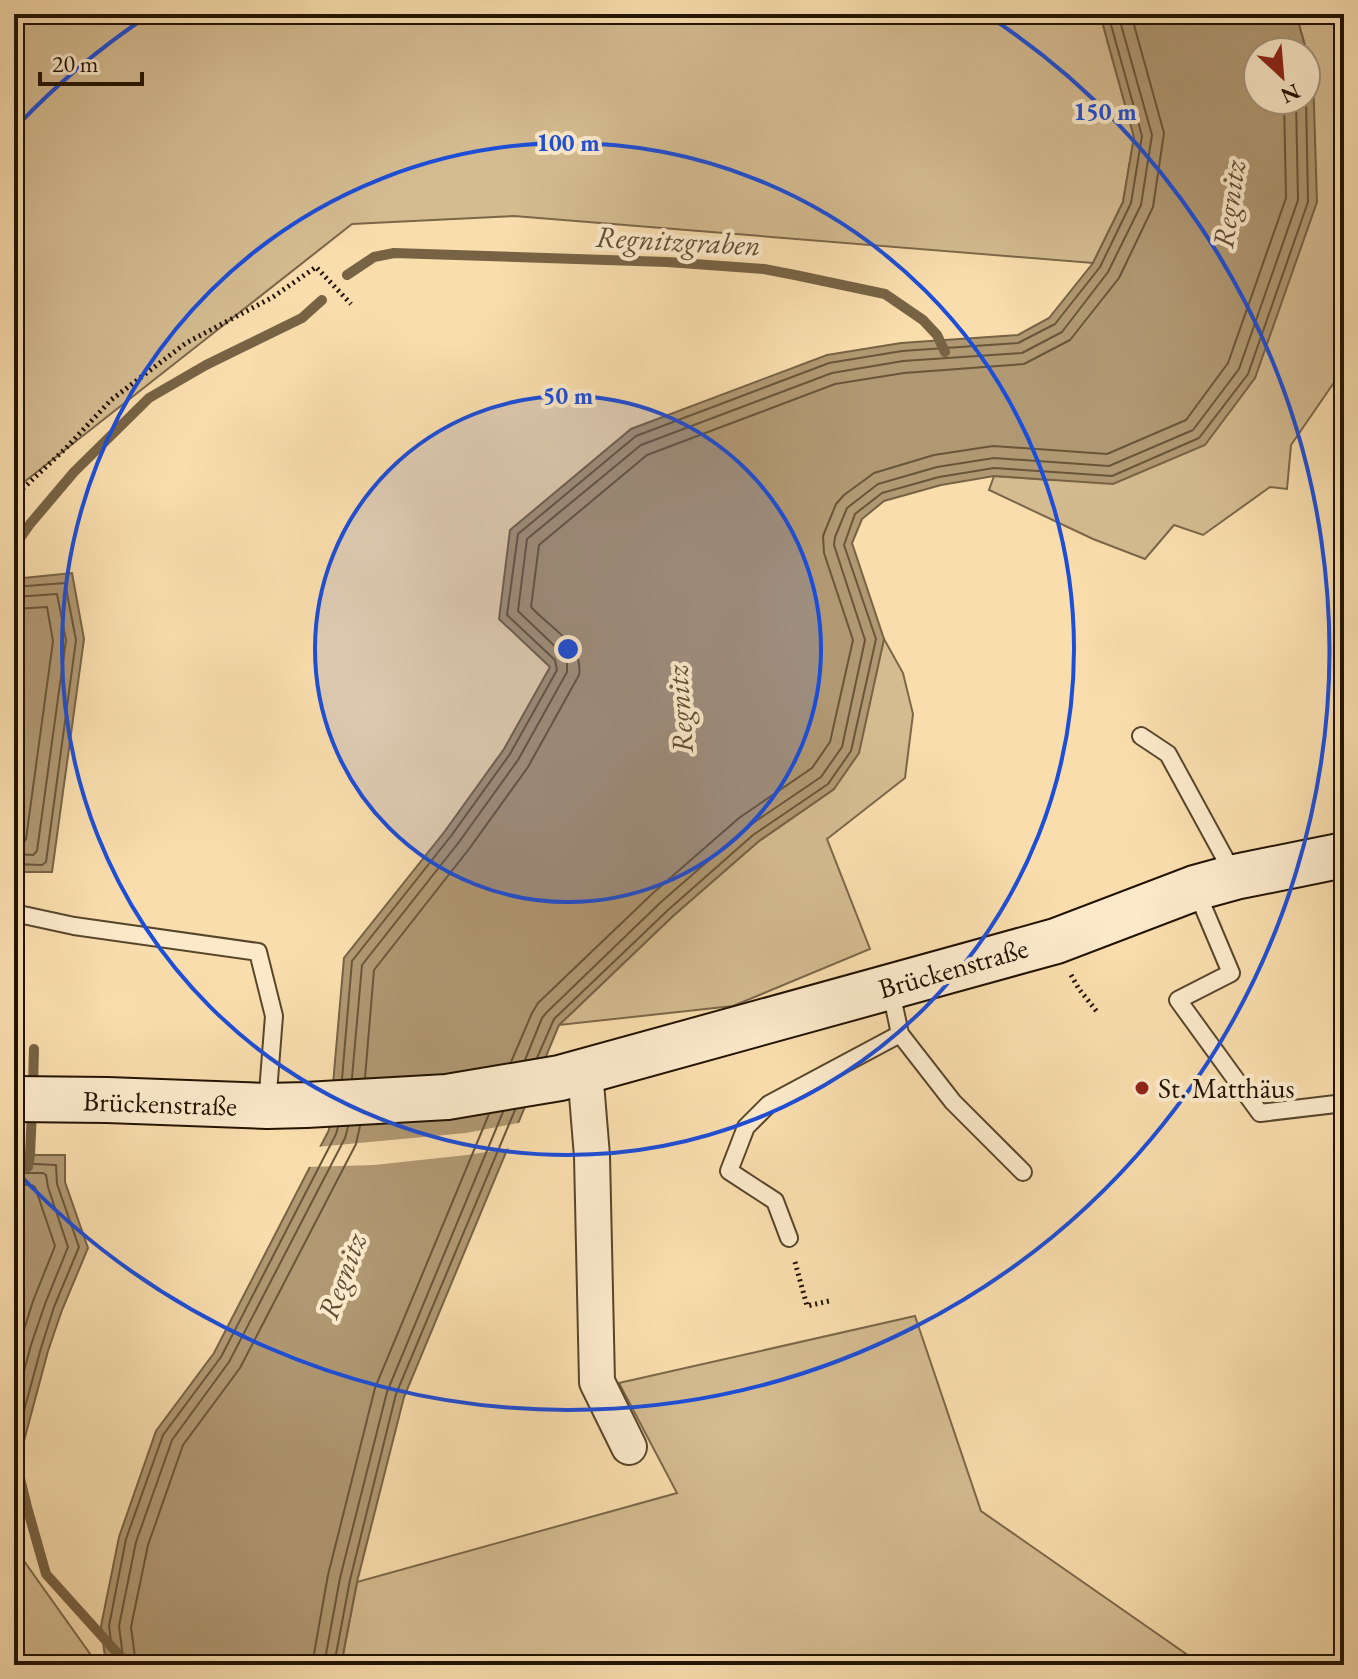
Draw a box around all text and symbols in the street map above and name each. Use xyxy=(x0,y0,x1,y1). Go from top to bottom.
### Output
scale bar xyxy=(40,36,142,86)
north arrow xyxy=(1242,36,1322,116)
text: 20 m xyxy=(52,48,99,79)
text: N xyxy=(1276,77,1305,111)
text: 150 m xyxy=(1073,96,1137,127)
text: 100 m xyxy=(536,127,600,158)
water label: Regnitz xyxy=(1203,156,1254,251)
water label: Regnitzgraben xyxy=(595,217,762,264)
text: 50 m xyxy=(543,380,593,411)
centre of rings xyxy=(554,635,582,663)
water label: Regnitz xyxy=(657,663,702,755)
street label: Brückenstraße xyxy=(874,929,1032,1007)
place label: St. Matthäus xyxy=(1158,1070,1295,1106)
marker: St. Matthäus xyxy=(1133,1079,1151,1097)
street label: Brückenstraße xyxy=(82,1082,238,1124)
water label: Regnitz xyxy=(308,1227,375,1324)

